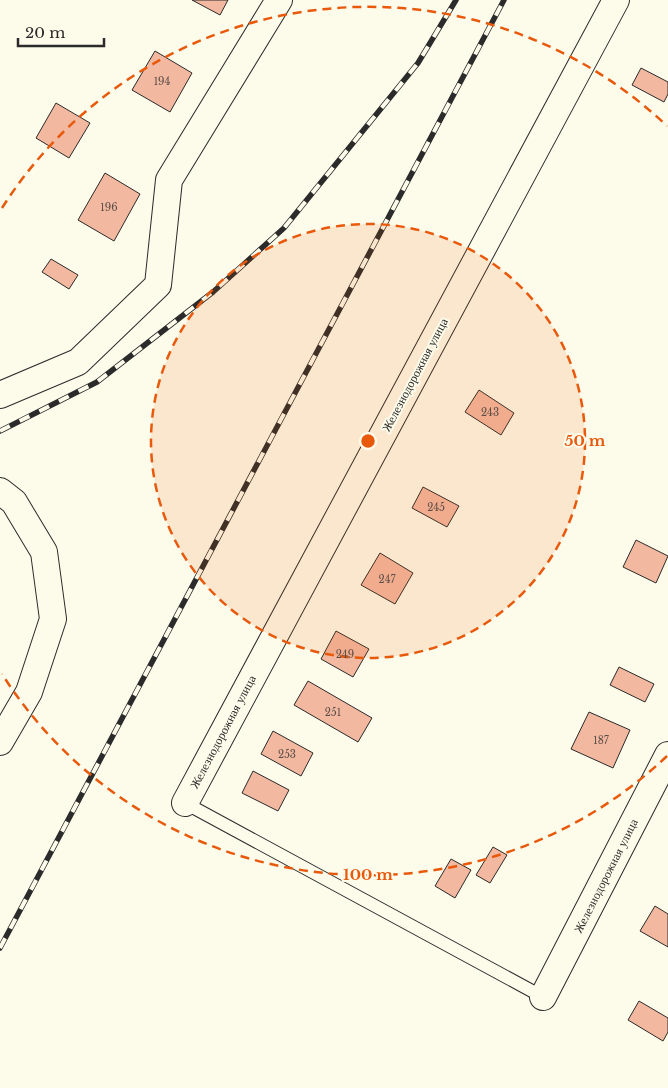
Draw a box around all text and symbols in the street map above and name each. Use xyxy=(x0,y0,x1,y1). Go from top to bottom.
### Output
scale bar xyxy=(18,15,104,47)
text: 20 m xyxy=(25,23,65,42)
house number: 194 xyxy=(154,75,171,88)
house number: 196 xyxy=(100,201,118,214)
street label: Железнодорожная улица xyxy=(378,315,451,434)
house number: 243 xyxy=(481,406,499,419)
text: 50 m xyxy=(565,431,606,450)
centre of rings xyxy=(359,432,377,450)
house number: 245 xyxy=(427,501,445,514)
house number: 247 xyxy=(378,573,396,586)
house number: 249 xyxy=(336,648,354,661)
street label: Железнодорожная улица xyxy=(186,672,259,791)
house number: 251 xyxy=(325,706,341,719)
house number: 187 xyxy=(593,734,610,747)
house number: 253 xyxy=(278,748,296,761)
street label: Железнодорожная улица xyxy=(570,816,641,935)
text: 100 m xyxy=(343,865,393,884)

